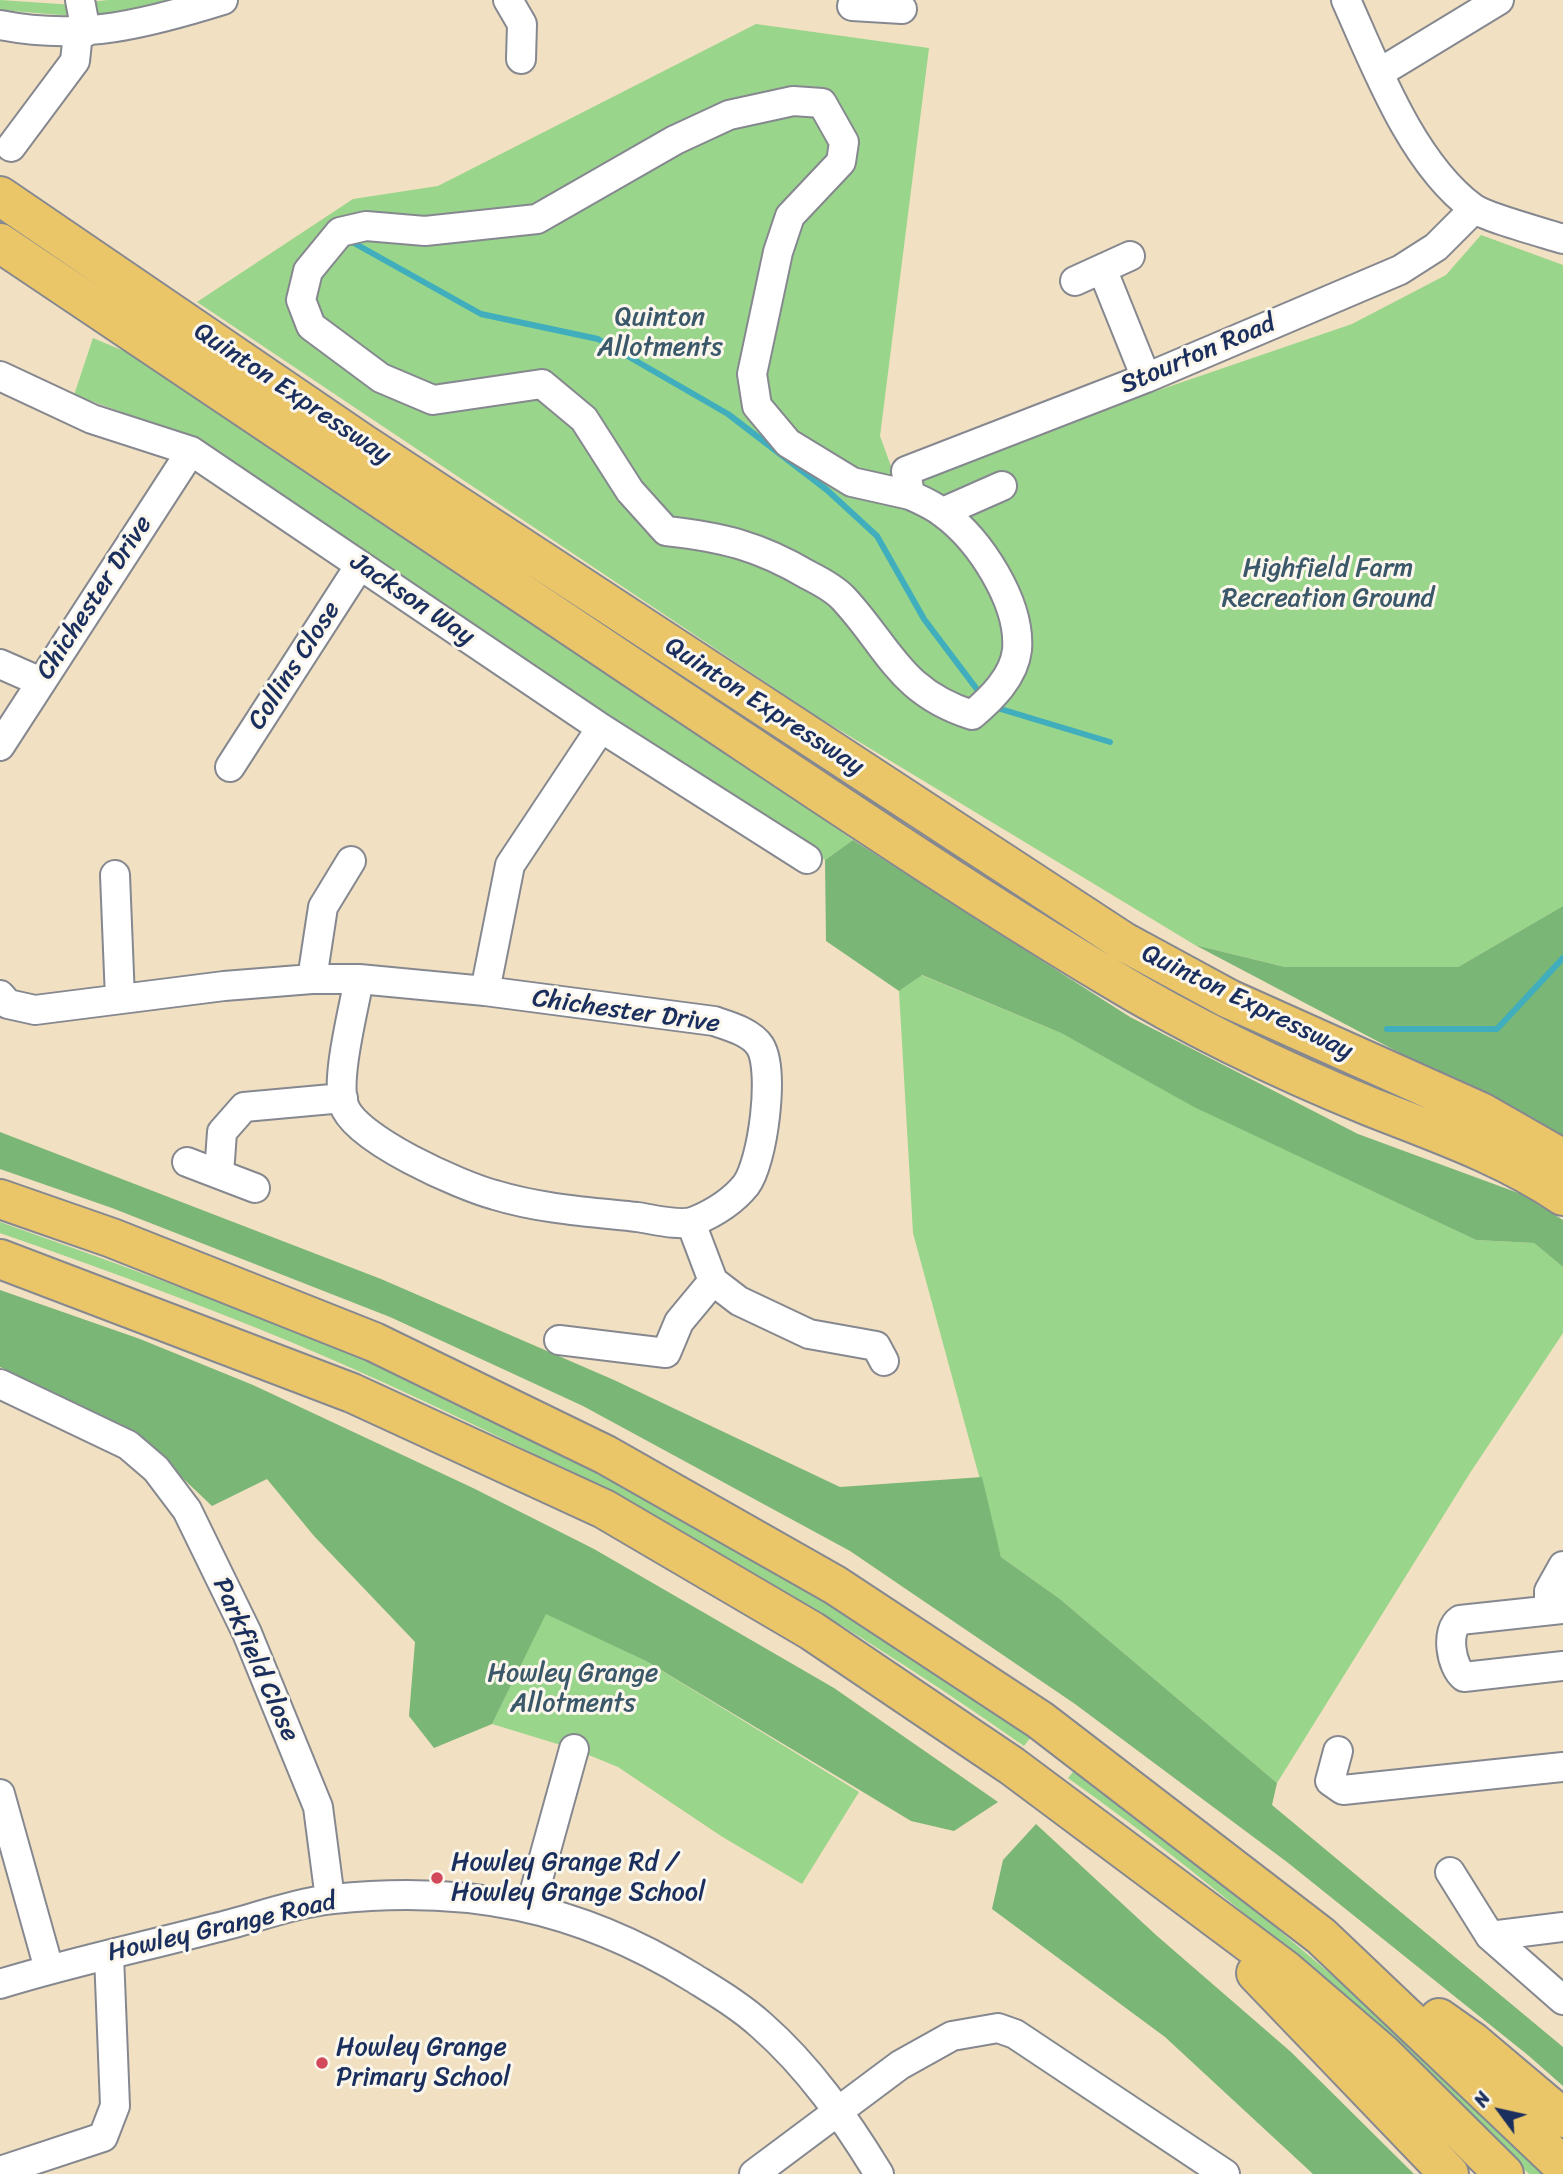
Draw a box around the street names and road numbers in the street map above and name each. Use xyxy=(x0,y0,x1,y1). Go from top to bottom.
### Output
street label: Stourton Road xyxy=(1116,308,1280,402)
street label: Quinton Expressway xyxy=(188,316,396,472)
street label: Chichester Drive xyxy=(30,510,160,686)
street label: Jackson Way xyxy=(344,547,480,653)
street label: Collins Close xyxy=(242,596,348,736)
street label: Quinton Expressway xyxy=(659,631,869,783)
street label: Quinton Expressway xyxy=(1136,938,1358,1068)
street label: Chichester Drive xyxy=(530,983,722,1041)
street label: Parkfield Close xyxy=(205,1573,305,1747)
street label: Howley Grange Road xyxy=(105,1887,339,1969)

